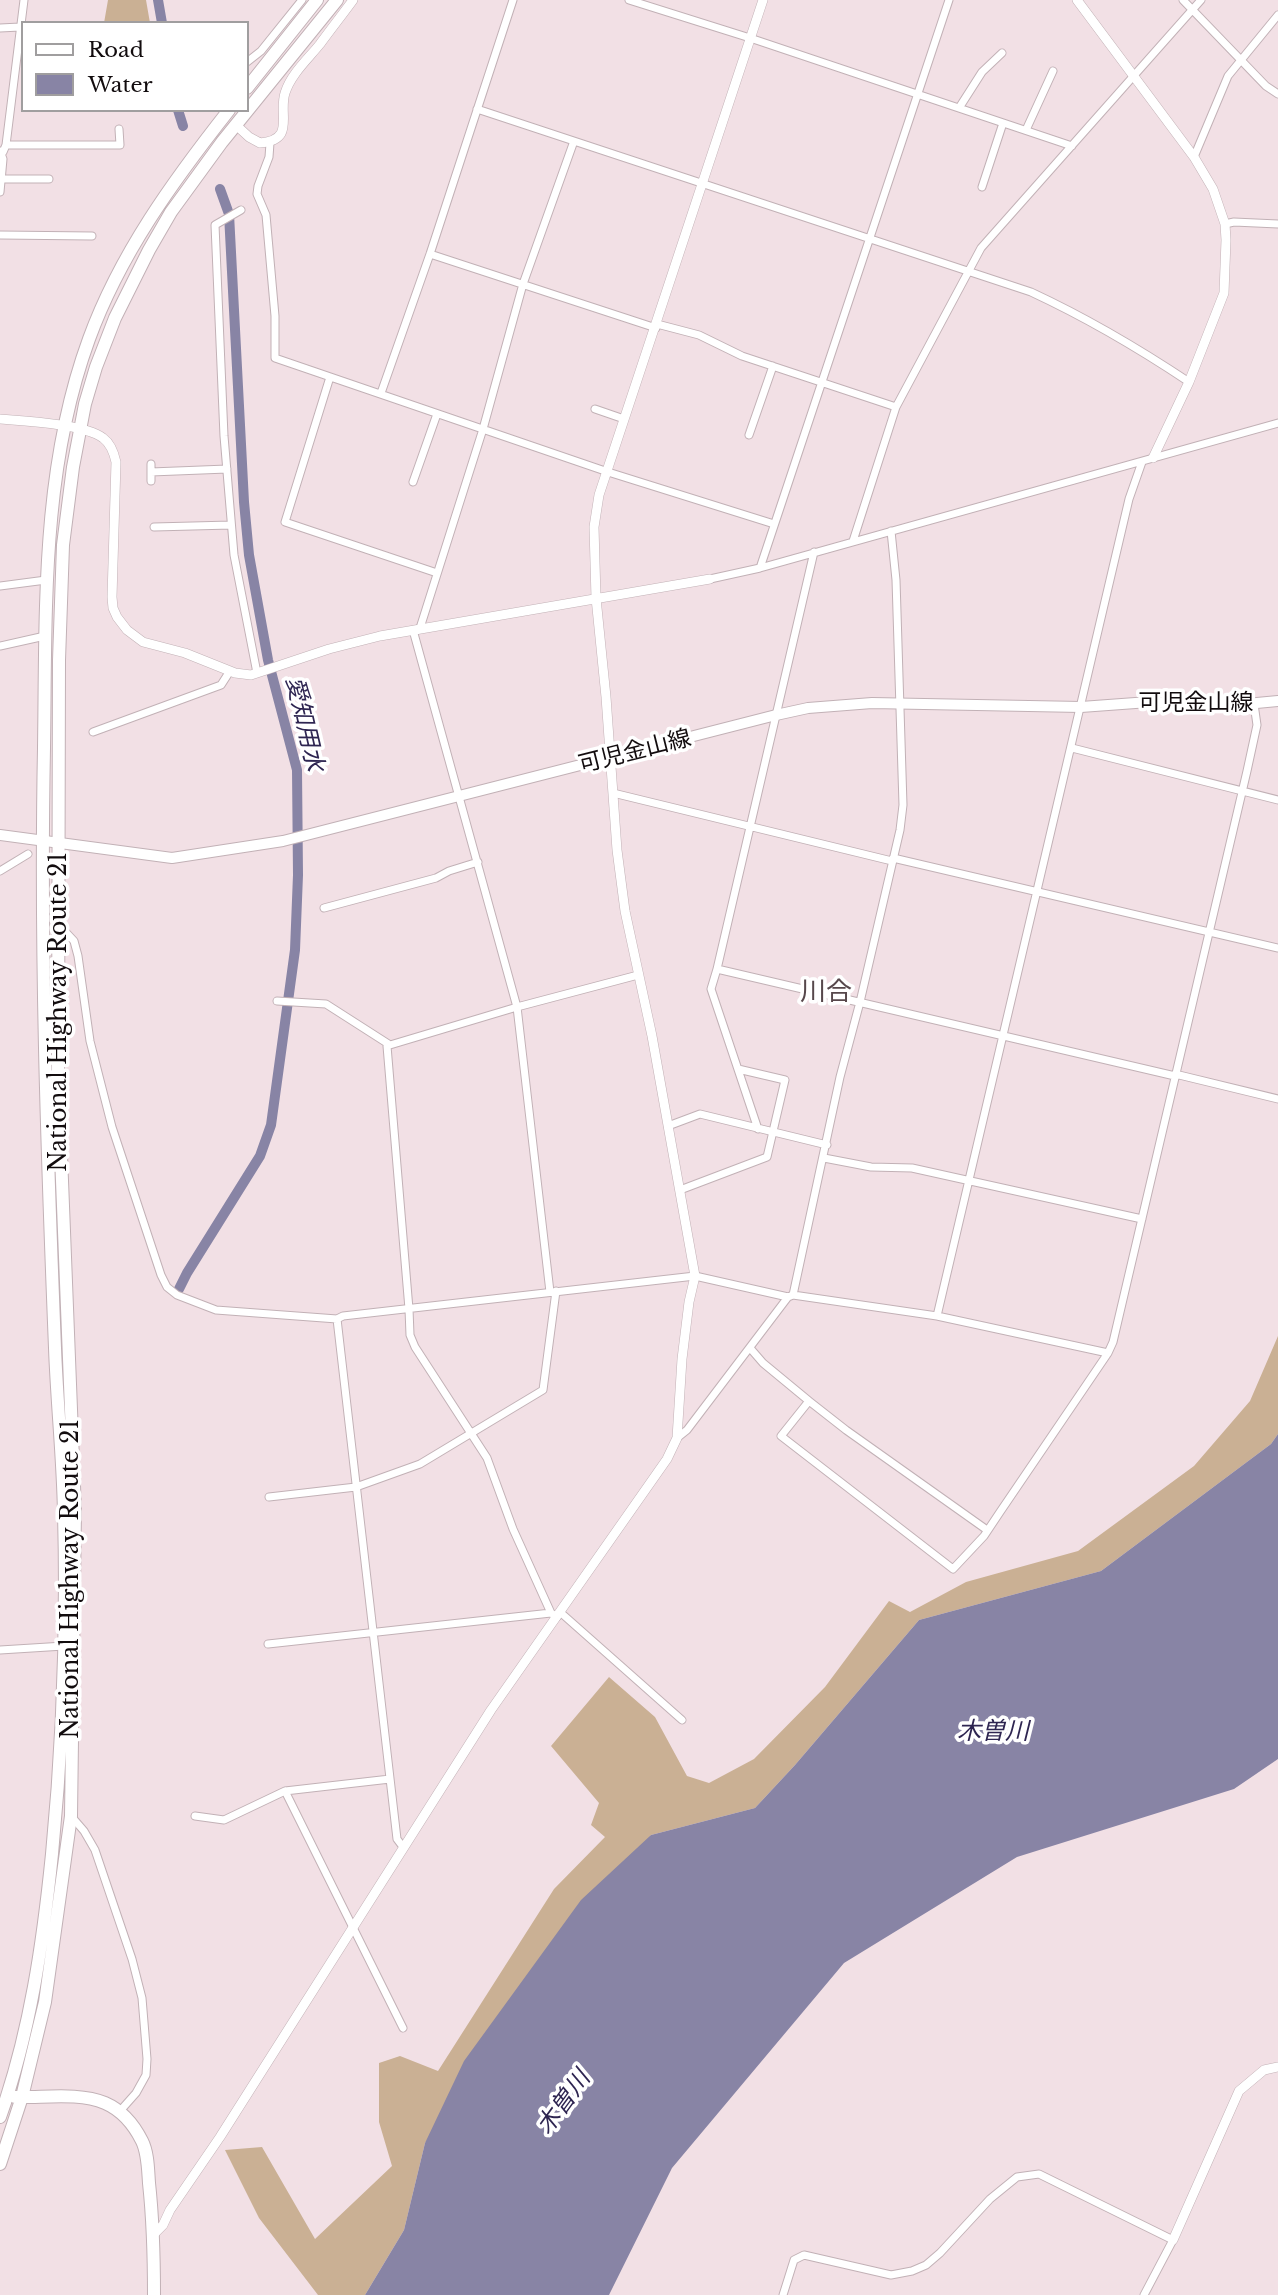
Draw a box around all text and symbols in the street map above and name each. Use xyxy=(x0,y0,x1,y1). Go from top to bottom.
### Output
legend xyxy=(21,21,248,112)
text: Road xyxy=(88,37,144,63)
text: Water xyxy=(88,72,152,98)
water label: 愛知用水 xyxy=(279,674,329,774)
street label: 可児金山線 xyxy=(1139,690,1253,718)
street label: 可児金山線 xyxy=(576,725,694,779)
street label: National Highway Route 21 xyxy=(46,852,74,1172)
district label: 川合 xyxy=(800,977,852,1009)
street label: National Highway Route 21 xyxy=(58,1419,86,1739)
water label: 木曽川 xyxy=(957,1718,1029,1746)
water label: 木曽川 xyxy=(531,2065,597,2141)

